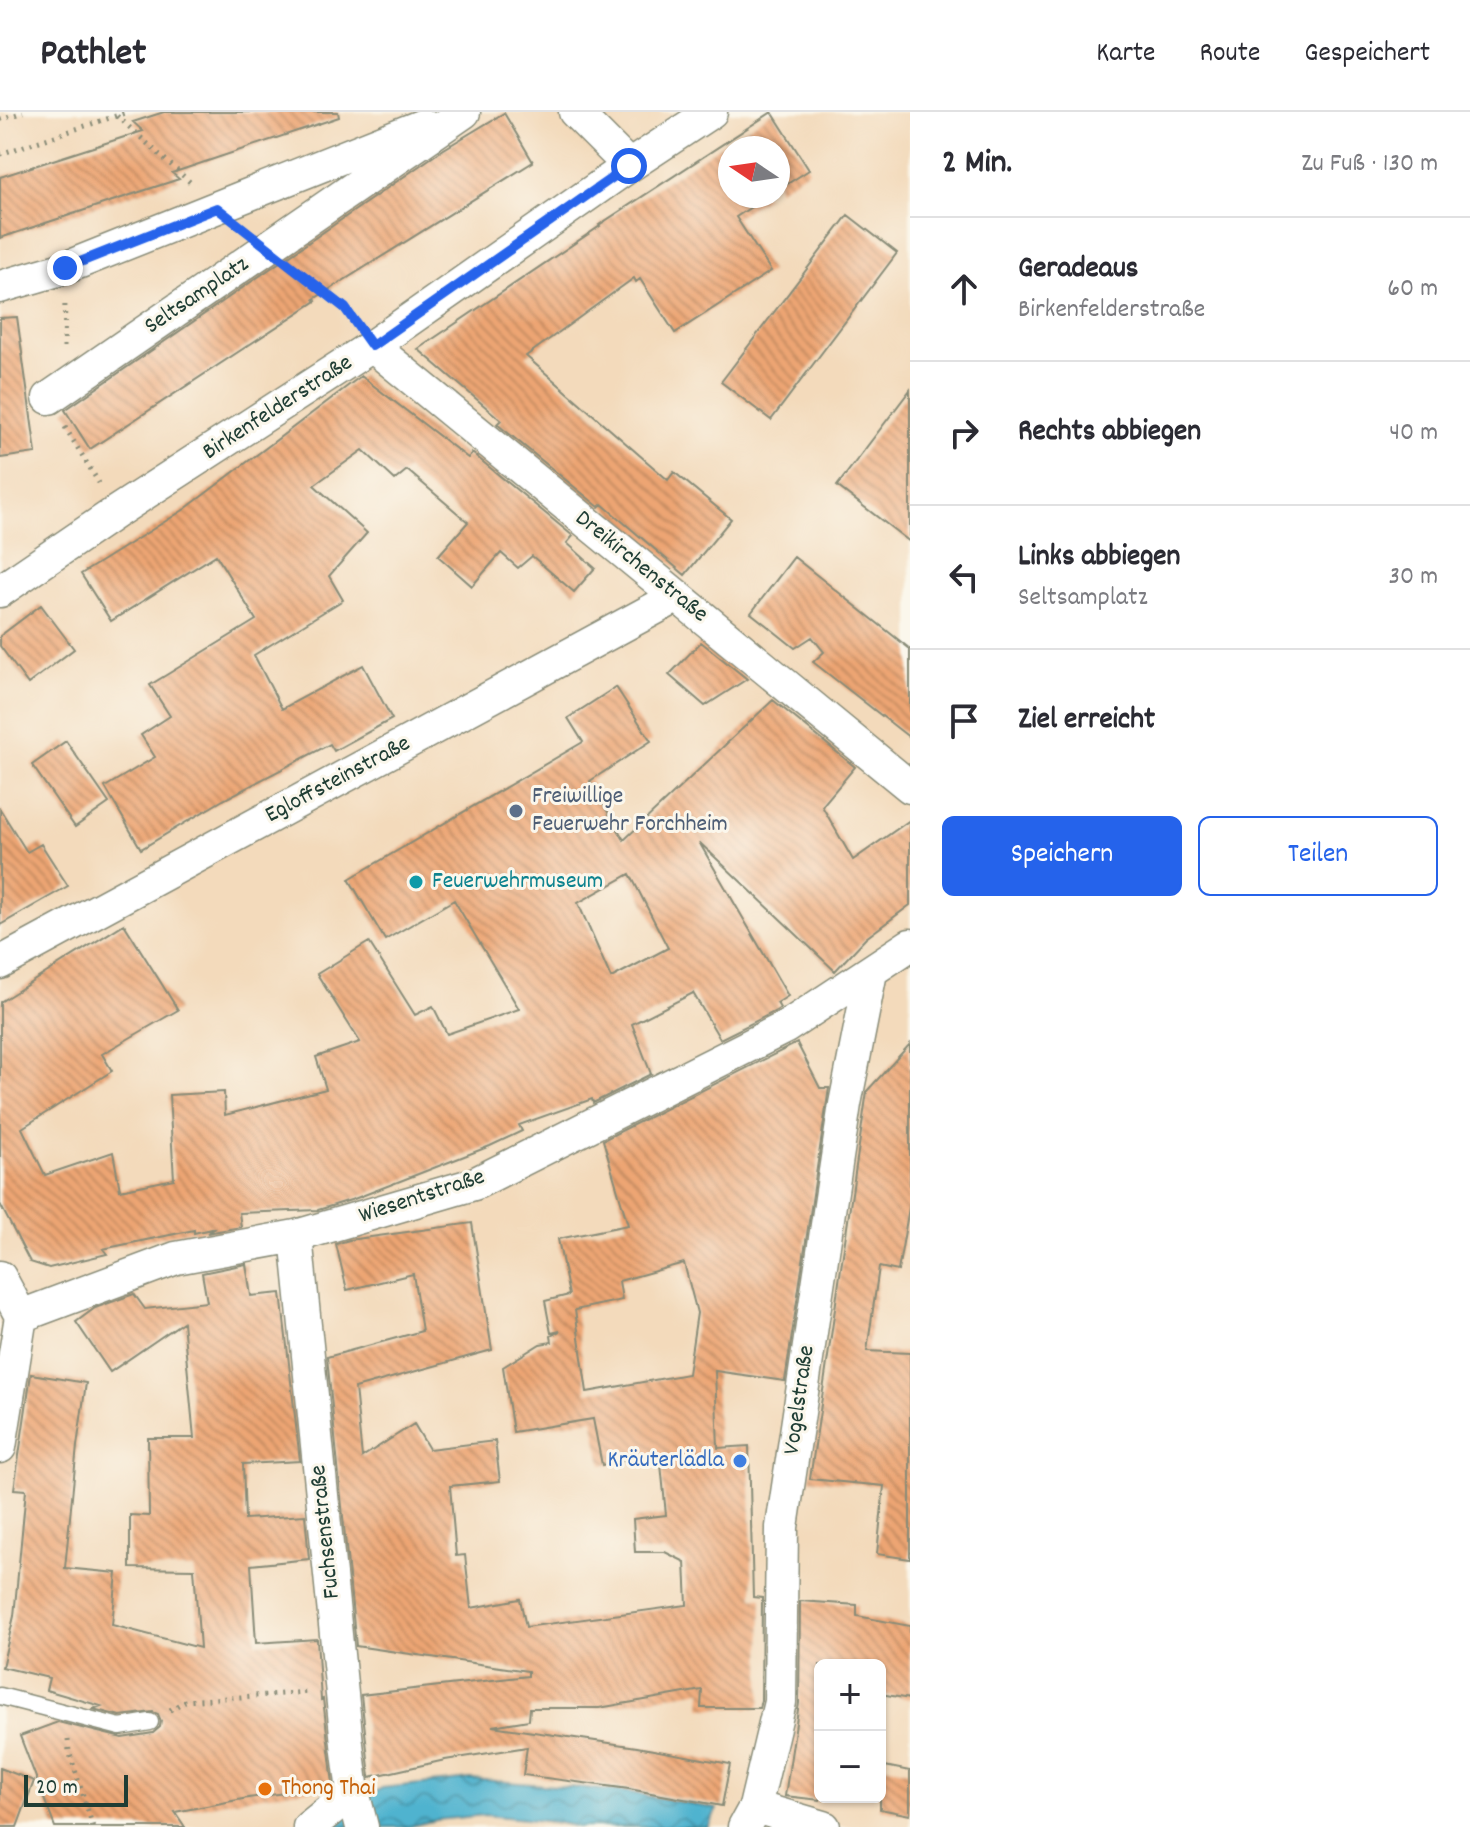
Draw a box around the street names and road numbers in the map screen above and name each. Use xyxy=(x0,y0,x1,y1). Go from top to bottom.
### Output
street label: Seltsamplatz xyxy=(138,248,256,344)
street label: Birkenfelderstraße xyxy=(196,347,360,469)
street label: Dreikirchenstraße xyxy=(567,503,715,631)
street label: Egloffsteinstraße xyxy=(259,727,417,833)
street label: Wiesentstraße xyxy=(355,1161,489,1233)
street label: Vogelstraße xyxy=(776,1343,824,1457)
street label: Fuchsenstraße xyxy=(302,1463,350,1601)

